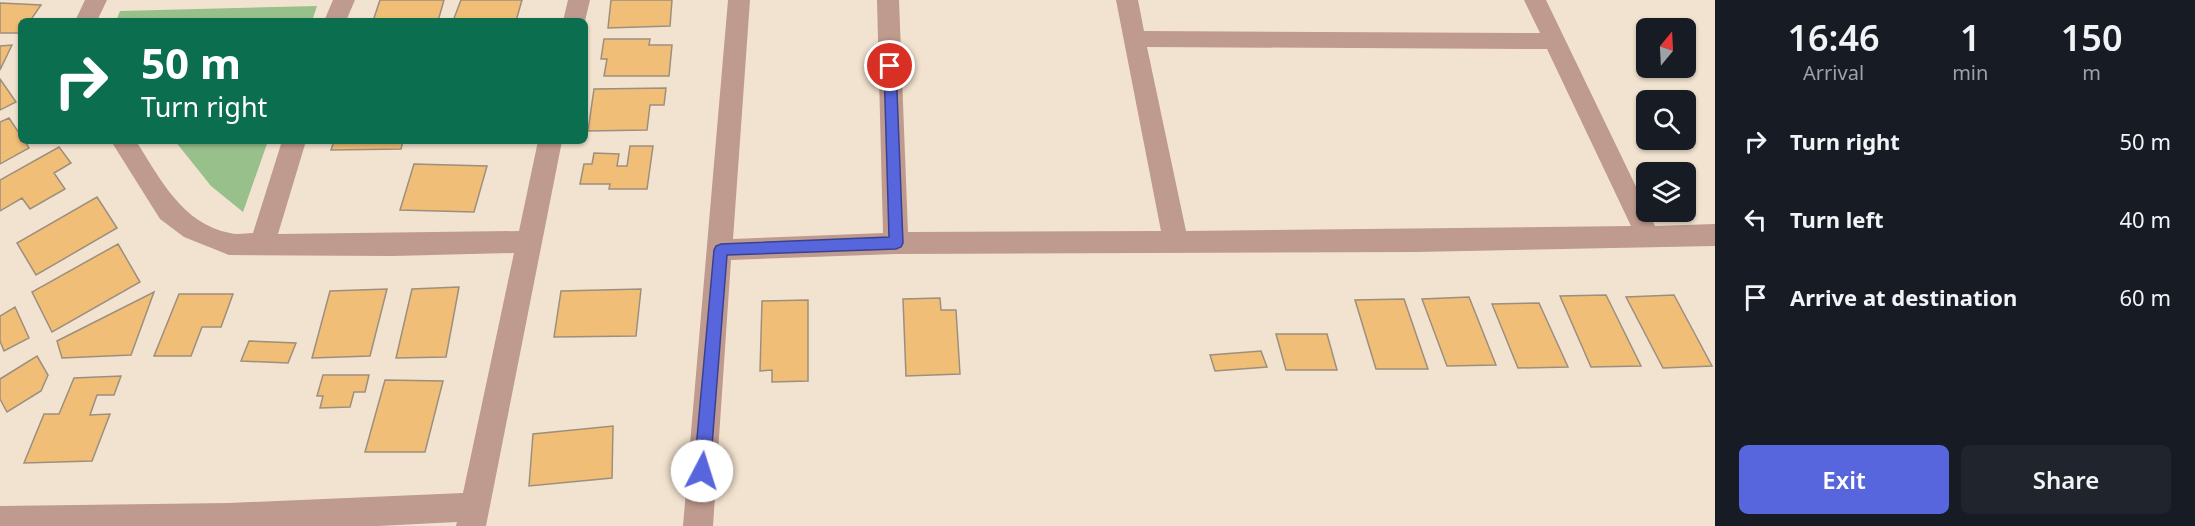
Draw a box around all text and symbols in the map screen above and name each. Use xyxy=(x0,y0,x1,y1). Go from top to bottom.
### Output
text: 16:46 xyxy=(1787,13,1880,62)
text: 1 xyxy=(1960,13,1981,62)
text: 150 xyxy=(2061,13,2123,62)
north arrow xyxy=(1636,18,1696,78)
map controls xyxy=(1636,18,1696,222)
text: 50 m xyxy=(141,34,241,91)
pin xyxy=(864,40,915,91)
icon: right xyxy=(42,42,120,120)
icon: arrive xyxy=(873,49,906,82)
text: Arrival xyxy=(1803,59,1864,86)
text: min xyxy=(1952,59,1988,86)
text: m xyxy=(2082,59,2101,86)
text: Turn right xyxy=(141,88,267,125)
button: search xyxy=(1636,90,1696,150)
icon: right xyxy=(1739,125,1772,158)
text: Turn right xyxy=(1790,126,1900,156)
text: 50 m xyxy=(2120,126,2171,156)
button: layers xyxy=(1636,162,1696,222)
icon: left xyxy=(1739,203,1772,236)
text: Turn left xyxy=(1790,204,1884,234)
text: 40 m xyxy=(2120,204,2171,234)
icon: arrive xyxy=(1739,281,1772,314)
text: Arrive at destination xyxy=(1790,282,2017,312)
text: 60 m xyxy=(2120,282,2171,312)
position arrow xyxy=(670,439,734,503)
button: Exit xyxy=(1739,445,1949,514)
button: Share xyxy=(1961,445,2171,514)

